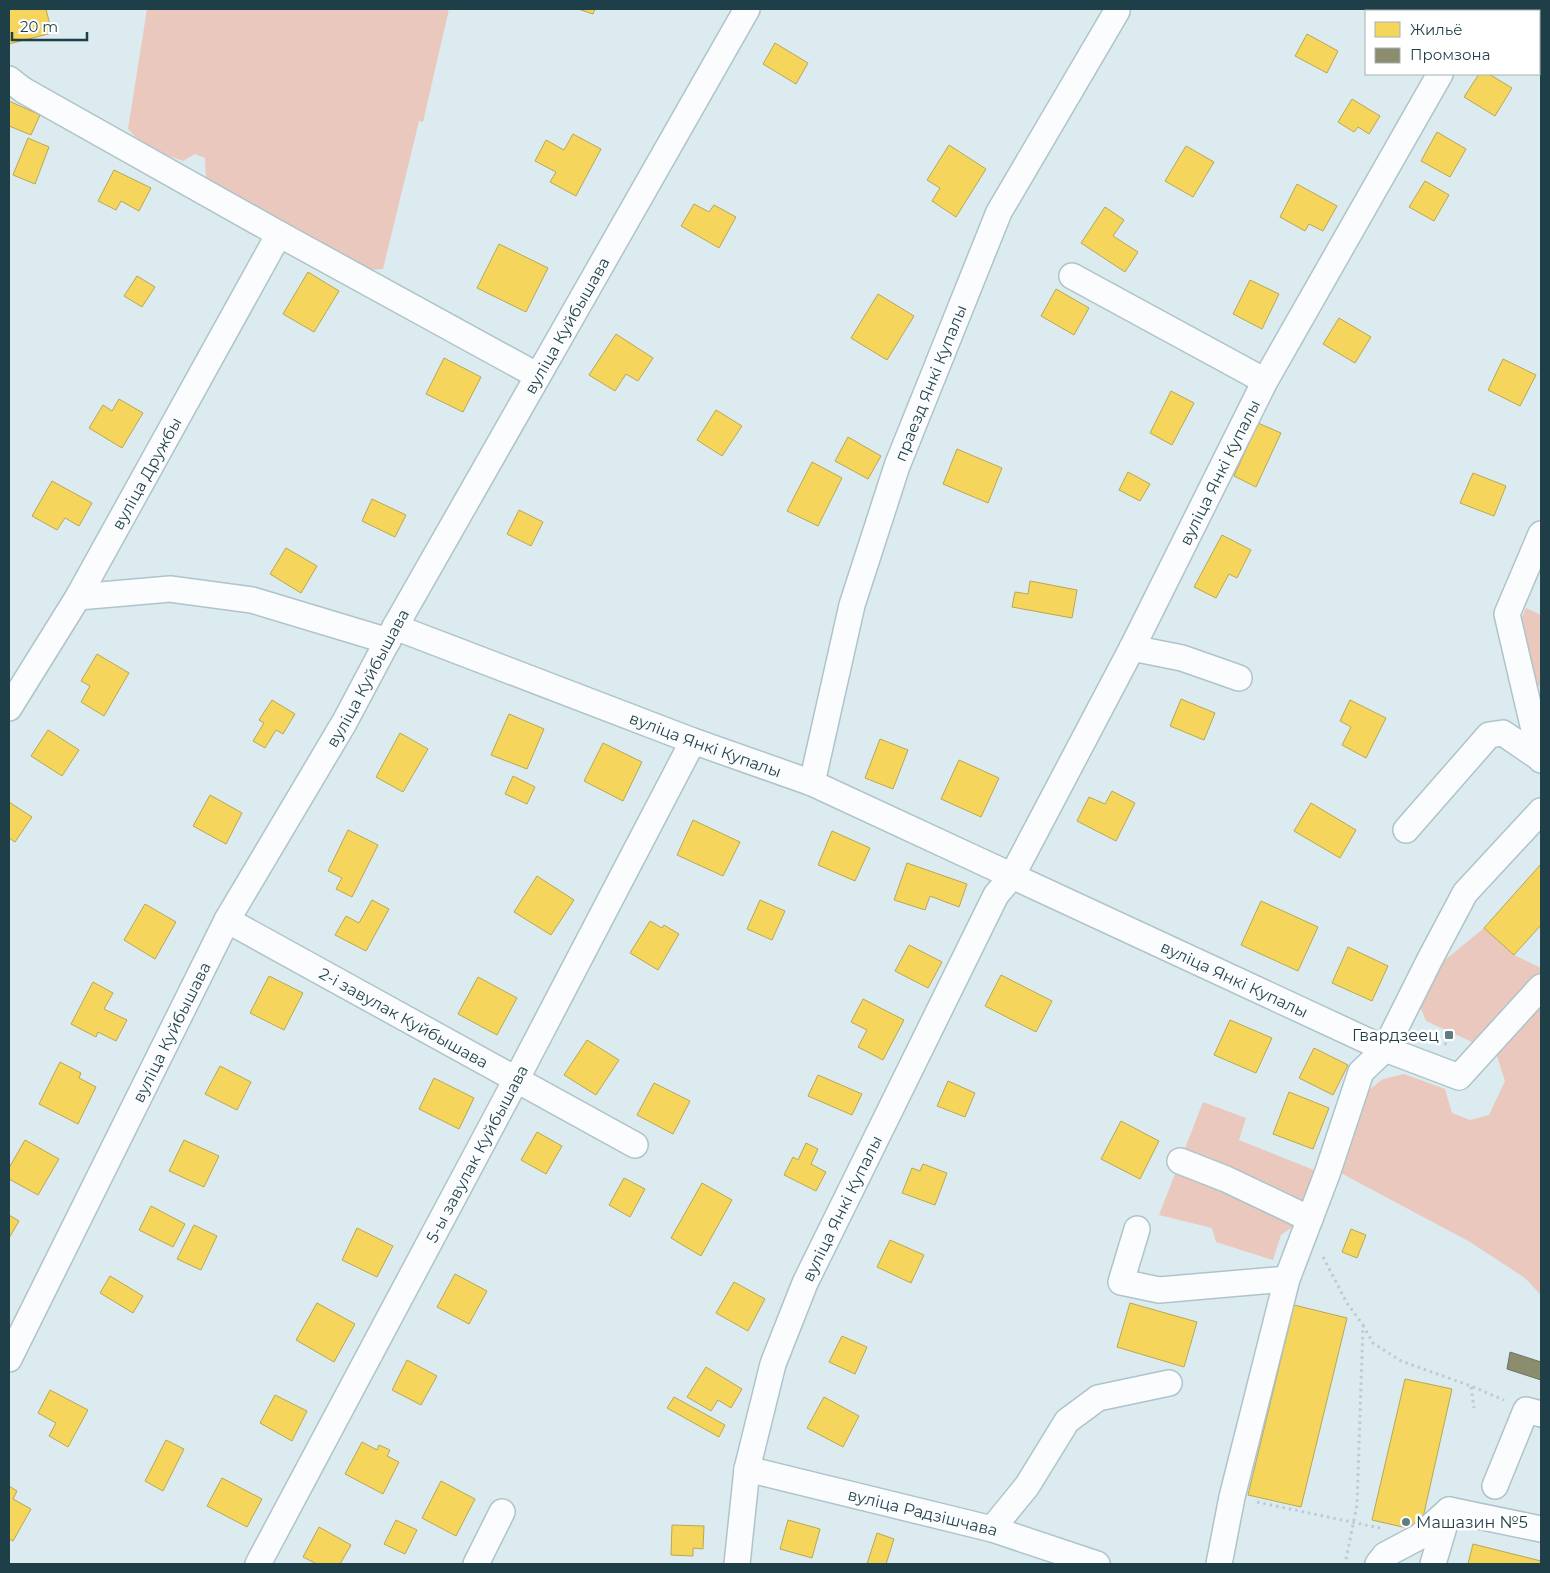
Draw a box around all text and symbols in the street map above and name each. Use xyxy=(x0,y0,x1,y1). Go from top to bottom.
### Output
scale bar xyxy=(12,10,88,42)
legend xyxy=(1365,10,1540,75)
text: 20 m xyxy=(20,17,58,36)
text: Жильё xyxy=(1410,20,1463,39)
text: Промзона xyxy=(1410,45,1490,64)
street label: вуліца Куйбышава xyxy=(521,254,614,398)
street label: праезд Янкі Купалы xyxy=(891,302,971,464)
street label: вуліца Янкі Купалы xyxy=(1176,397,1264,549)
street label: вуліца Дружбы xyxy=(108,414,186,533)
street label: вуліца Куйбышава xyxy=(323,606,413,751)
street label: вуліца Янкі Купалы xyxy=(627,709,784,781)
street label: вуліца Янкі Купалы xyxy=(1158,937,1311,1022)
street label: вуліца Куйбышава xyxy=(129,959,215,1106)
street label: 2-і завулак Куйбышава xyxy=(316,964,491,1072)
place label: Гвардзеец xyxy=(1352,1026,1439,1045)
marker: Гвардзеец xyxy=(1443,1029,1455,1041)
street label: 5-ы завулак Куйбышава xyxy=(422,1062,532,1246)
street label: вуліца Янкі Купалы xyxy=(798,1132,886,1285)
street label: вуліца Радзішчава xyxy=(846,1485,1000,1540)
place label: Машазин №5 xyxy=(1416,1513,1528,1532)
marker: Машазин №5 xyxy=(1400,1516,1412,1528)

